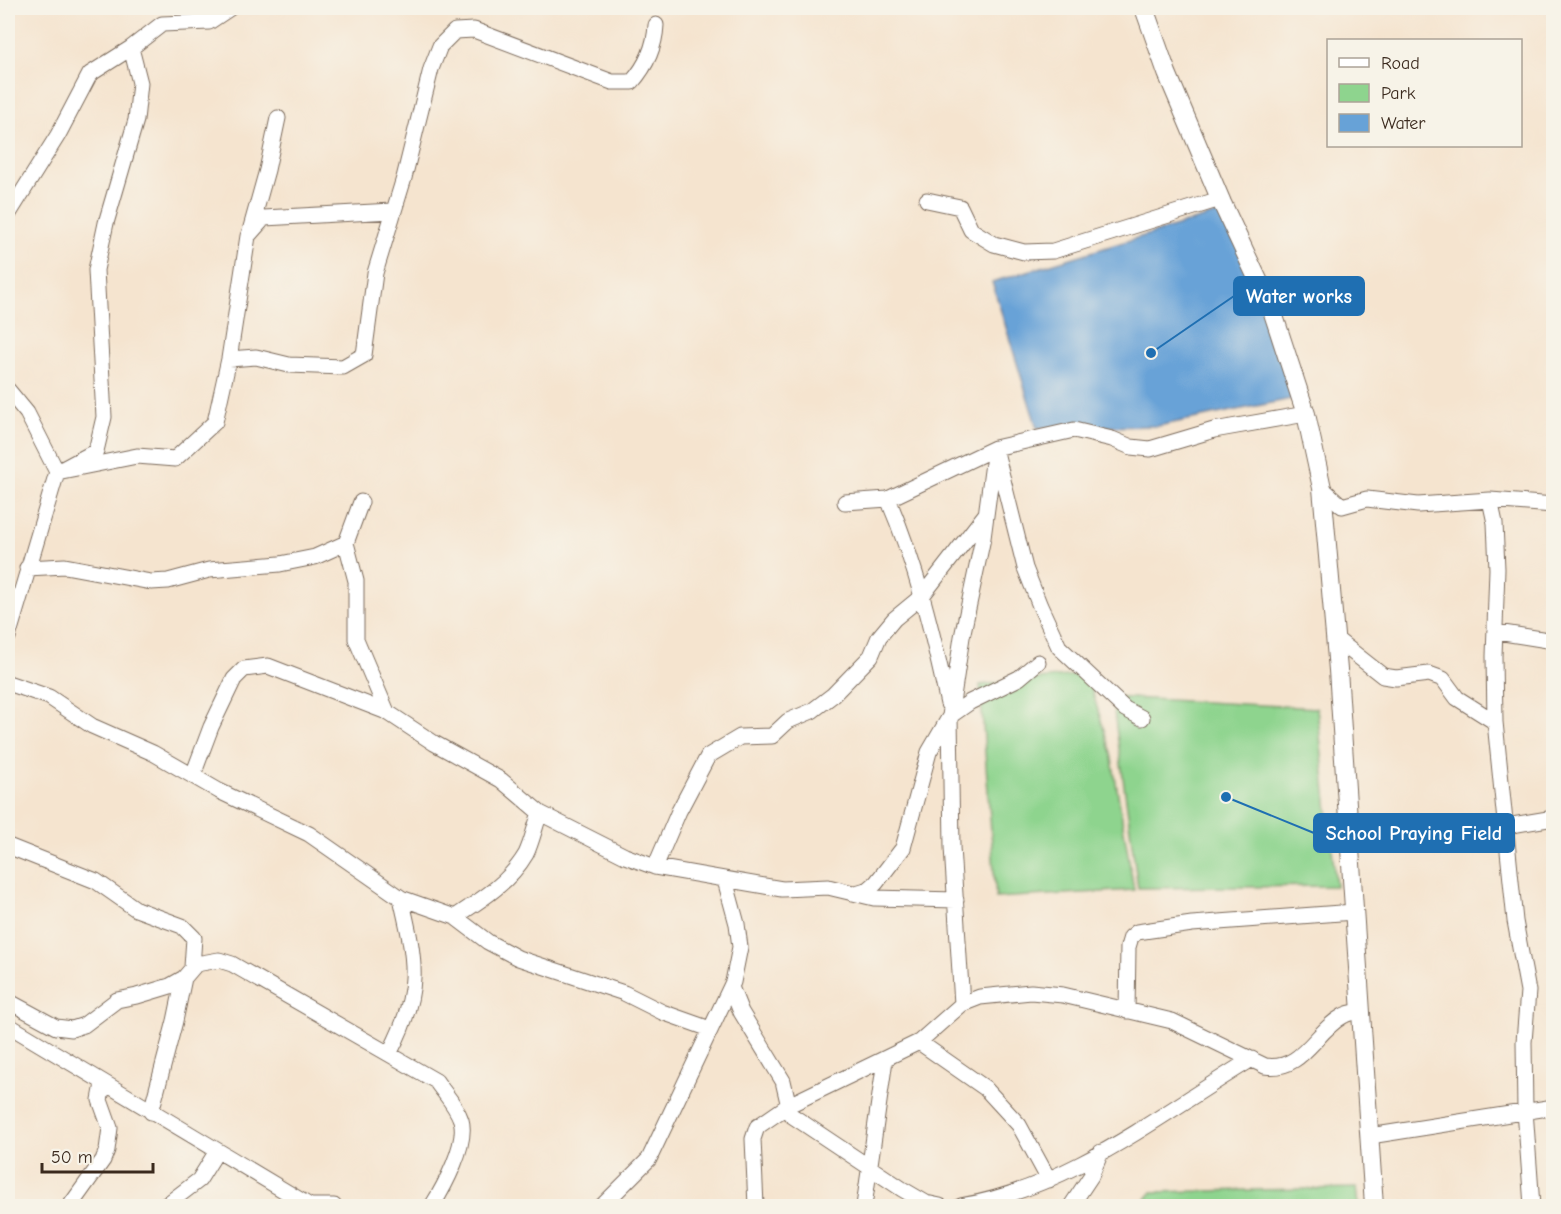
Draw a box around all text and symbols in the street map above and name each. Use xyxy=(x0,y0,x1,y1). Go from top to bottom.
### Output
legend xyxy=(1327,39,1522,147)
text: Road xyxy=(1381,53,1420,74)
text: Park xyxy=(1381,83,1416,104)
text: Water xyxy=(1381,113,1426,134)
callout: Water works xyxy=(1234,277,1364,315)
text: Water works xyxy=(1246,285,1352,308)
callout: School Praying Field xyxy=(1314,814,1514,852)
text: School Praying Field xyxy=(1326,822,1502,845)
scale bar xyxy=(42,1136,153,1174)
text: 50 m xyxy=(51,1147,93,1168)

